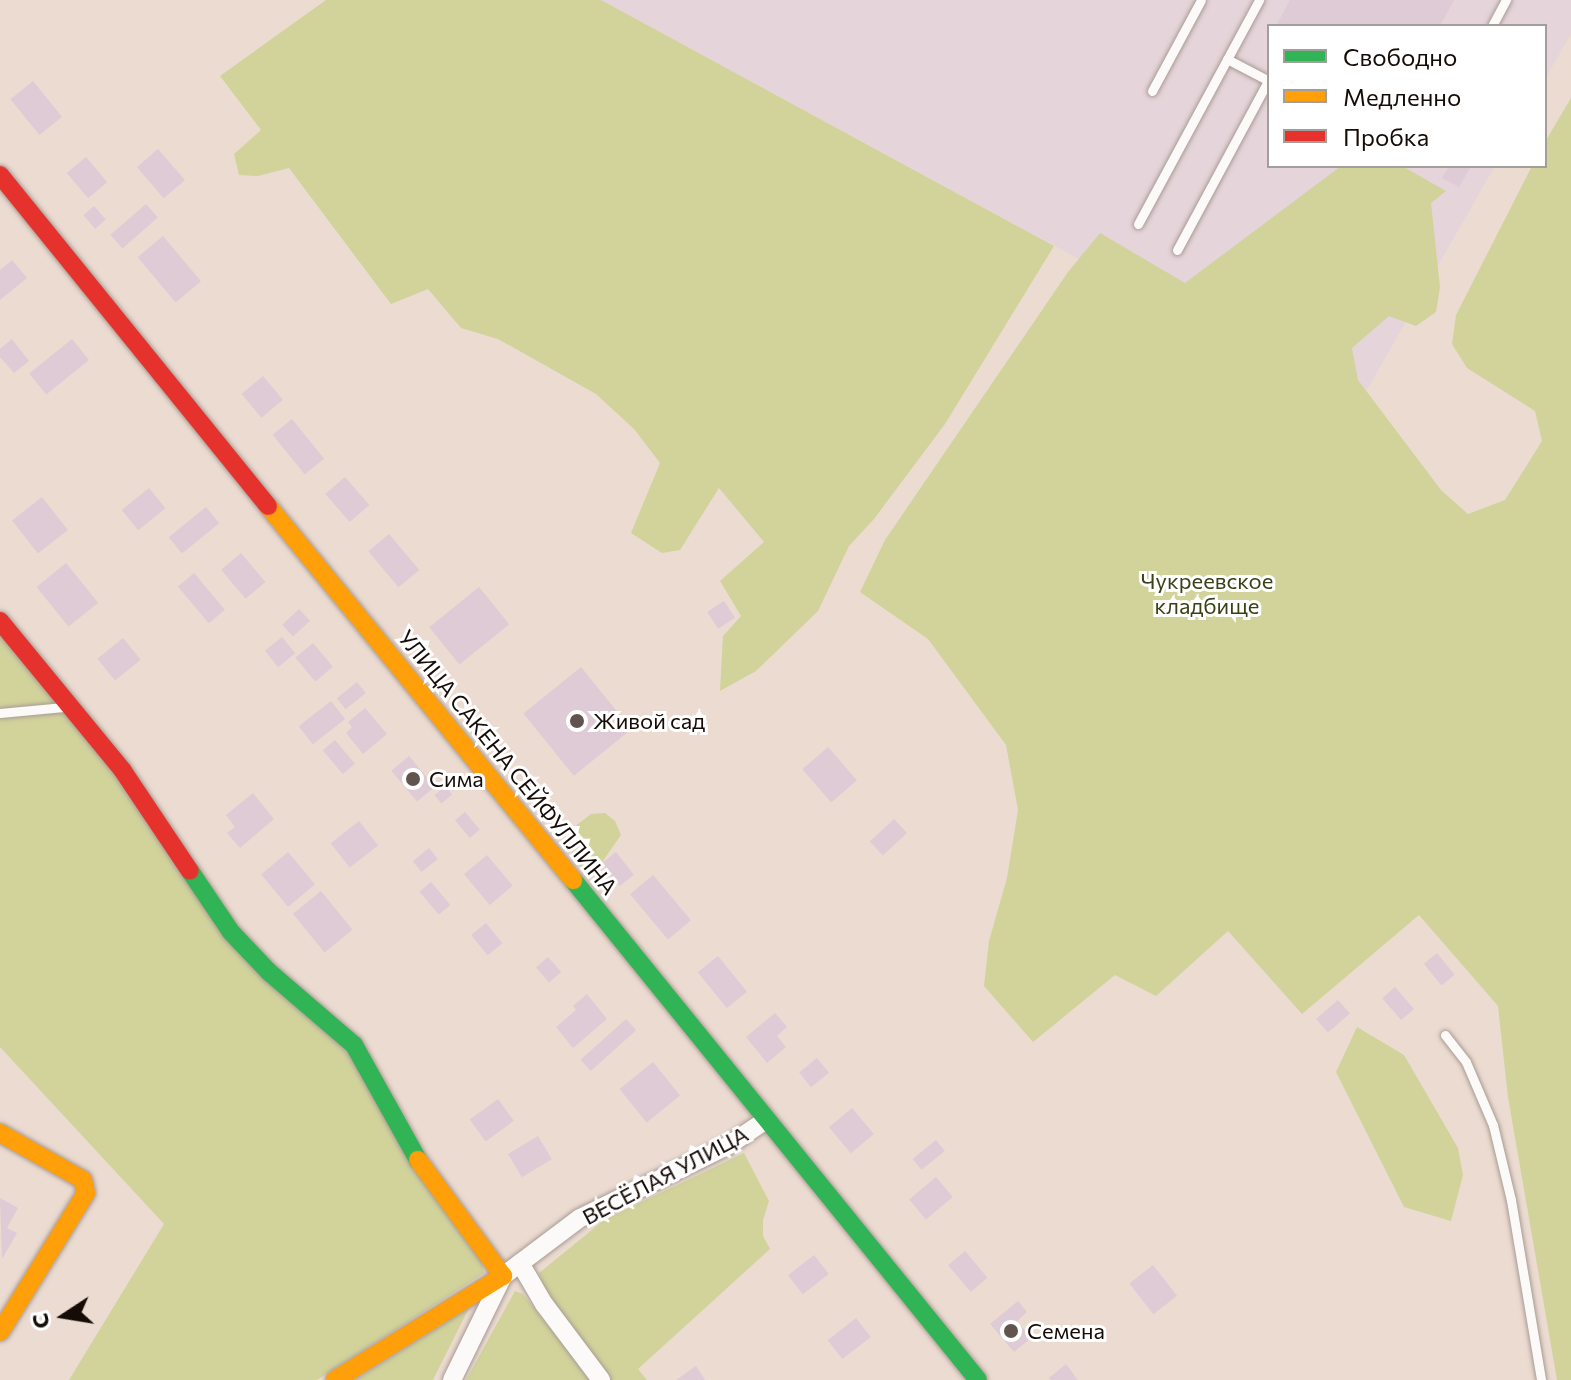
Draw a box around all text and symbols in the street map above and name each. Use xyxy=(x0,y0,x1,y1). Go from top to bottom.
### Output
legend xyxy=(1267,24,1547,168)
text: Свободно xyxy=(1343,42,1457,71)
text: Медленно xyxy=(1343,82,1461,111)
text: Пробка xyxy=(1343,122,1429,151)
park label: Чукреевское кладбище xyxy=(1141,567,1273,618)
street label: УЛИЦА САКЕНА СЕЙФУЛЛИНА xyxy=(393,624,623,900)
place label: Живой сад xyxy=(593,708,705,734)
marker: Живой сад xyxy=(568,712,586,730)
place label: Сима xyxy=(429,766,484,792)
marker: Сима xyxy=(404,770,422,788)
street label: ВЕСЁЛАЯ УЛИЦА xyxy=(578,1120,752,1230)
north arrow xyxy=(24,1276,104,1356)
text: С xyxy=(25,1311,55,1331)
place label: Семена xyxy=(1027,1318,1105,1344)
marker: Семена xyxy=(1002,1322,1020,1340)

